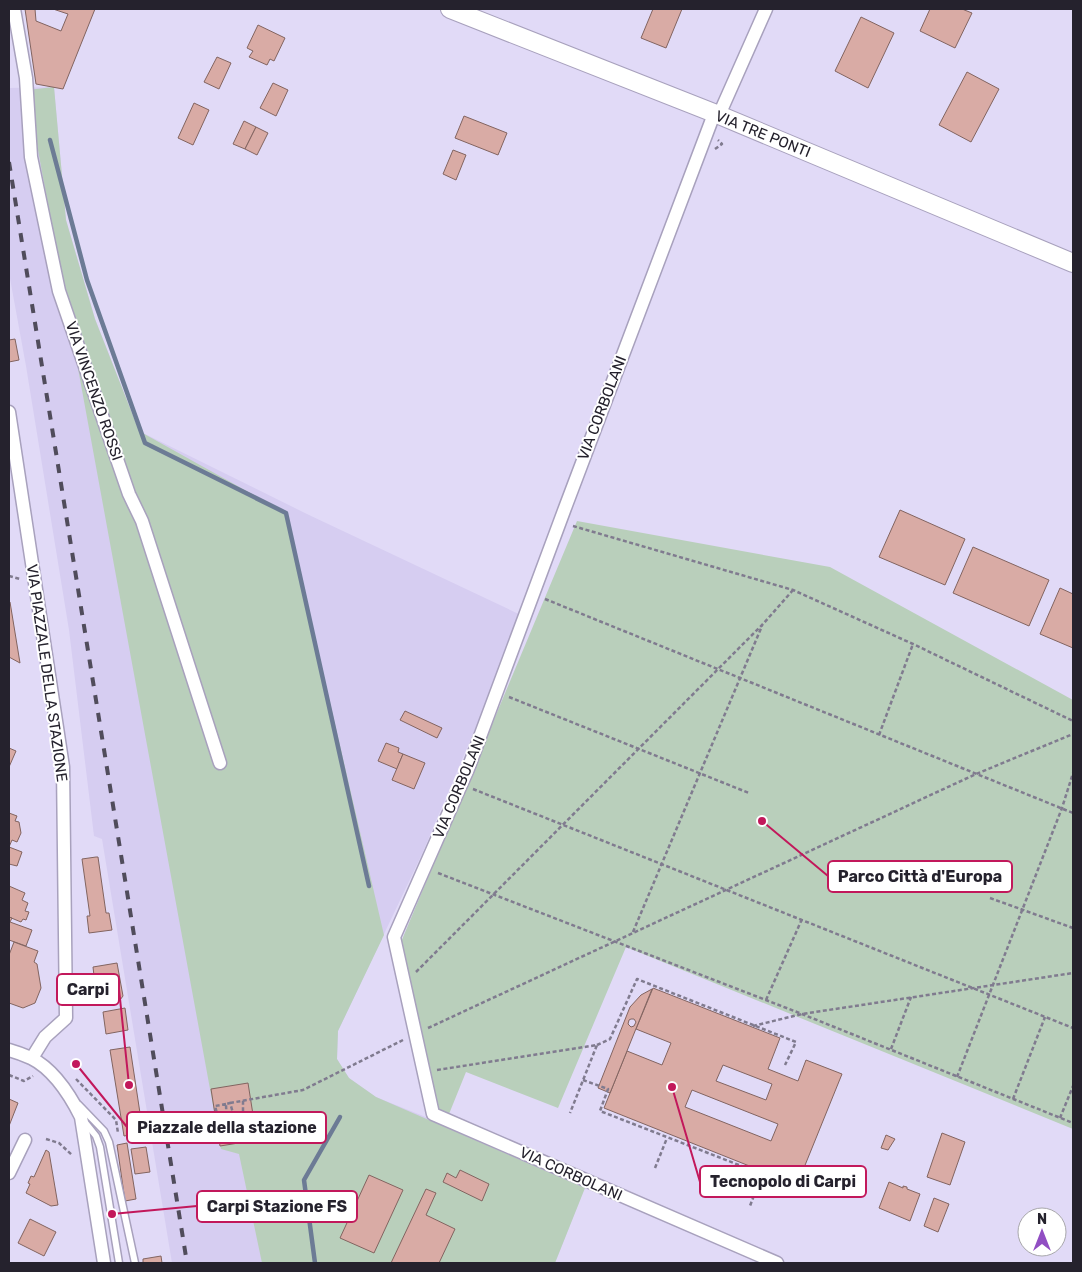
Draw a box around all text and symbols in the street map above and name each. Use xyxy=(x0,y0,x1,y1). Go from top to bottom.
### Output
street label: VIA TRE PONTI xyxy=(713,107,813,161)
street label: VIA VINCENZO ROSSI xyxy=(62,319,126,463)
street label: VIA CORBOLANI xyxy=(574,353,630,463)
street label: VIA PIAZZALE DELLA STAZIONE xyxy=(23,563,71,783)
street label: VIA CORBOLANI xyxy=(429,733,489,841)
callout: Parco Città d'Europa xyxy=(828,861,1012,892)
text: Parco Città d'Europa xyxy=(838,867,1002,886)
callout: Carpi xyxy=(57,974,119,1005)
text: Carpi xyxy=(67,980,109,999)
callout: Piazzale della stazione xyxy=(127,1112,326,1143)
text: Piazzale della stazione xyxy=(137,1118,317,1137)
street label: VIA CORBOLANI xyxy=(517,1143,625,1205)
callout: Tecnopolo di Carpi xyxy=(700,1166,866,1197)
text: Tecnopolo di Carpi xyxy=(710,1172,856,1191)
callout: Carpi Stazione FS xyxy=(197,1191,357,1222)
text: Carpi Stazione FS xyxy=(207,1197,348,1216)
north arrow xyxy=(1017,1207,1067,1257)
text: N xyxy=(1037,1211,1047,1228)

